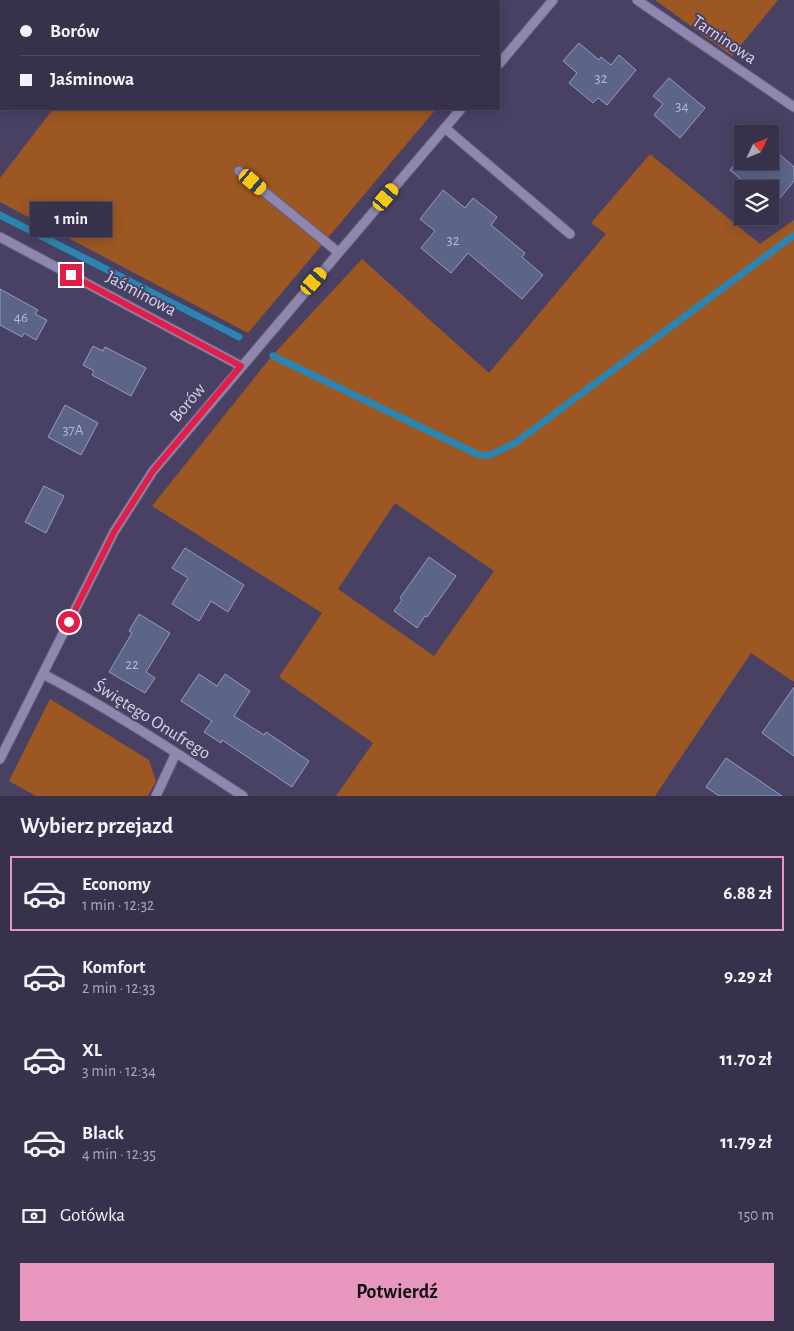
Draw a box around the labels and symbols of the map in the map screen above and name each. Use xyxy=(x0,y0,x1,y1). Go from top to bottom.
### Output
street label: Tarninowa xyxy=(689,12,759,68)
house number: 32 xyxy=(594,71,608,86)
house number: 34 xyxy=(675,99,689,114)
north arrow xyxy=(734,125,779,170)
car xyxy=(236,167,269,197)
car xyxy=(370,181,401,213)
callout: 1 min xyxy=(30,202,112,238)
house number: 32 xyxy=(446,233,460,248)
route end xyxy=(60,264,82,286)
car xyxy=(298,265,329,297)
street label: Jaśminowa xyxy=(103,268,179,320)
house number: 46 xyxy=(14,310,28,325)
street label: Borów xyxy=(167,380,209,426)
house number: 37A xyxy=(62,423,84,438)
route start xyxy=(58,611,80,633)
house number: 22 xyxy=(125,657,139,672)
street label: Świętego Onufrego xyxy=(90,674,215,763)

